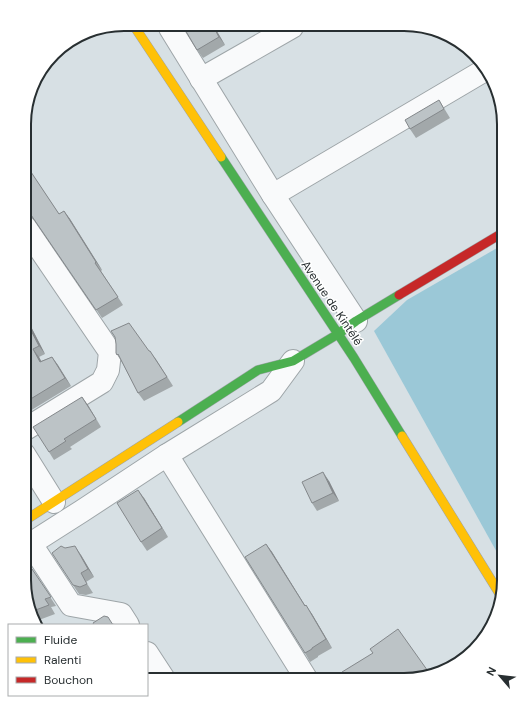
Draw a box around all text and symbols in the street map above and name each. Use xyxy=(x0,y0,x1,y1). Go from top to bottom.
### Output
street label: Avenue de Kintélé xyxy=(298,257,366,349)
legend xyxy=(8,624,148,696)
text: Fluide xyxy=(44,632,77,648)
text: Ralenti xyxy=(44,652,82,668)
north arrow xyxy=(480,656,520,696)
text: N xyxy=(483,664,499,678)
text: Bouchon xyxy=(44,672,93,688)

